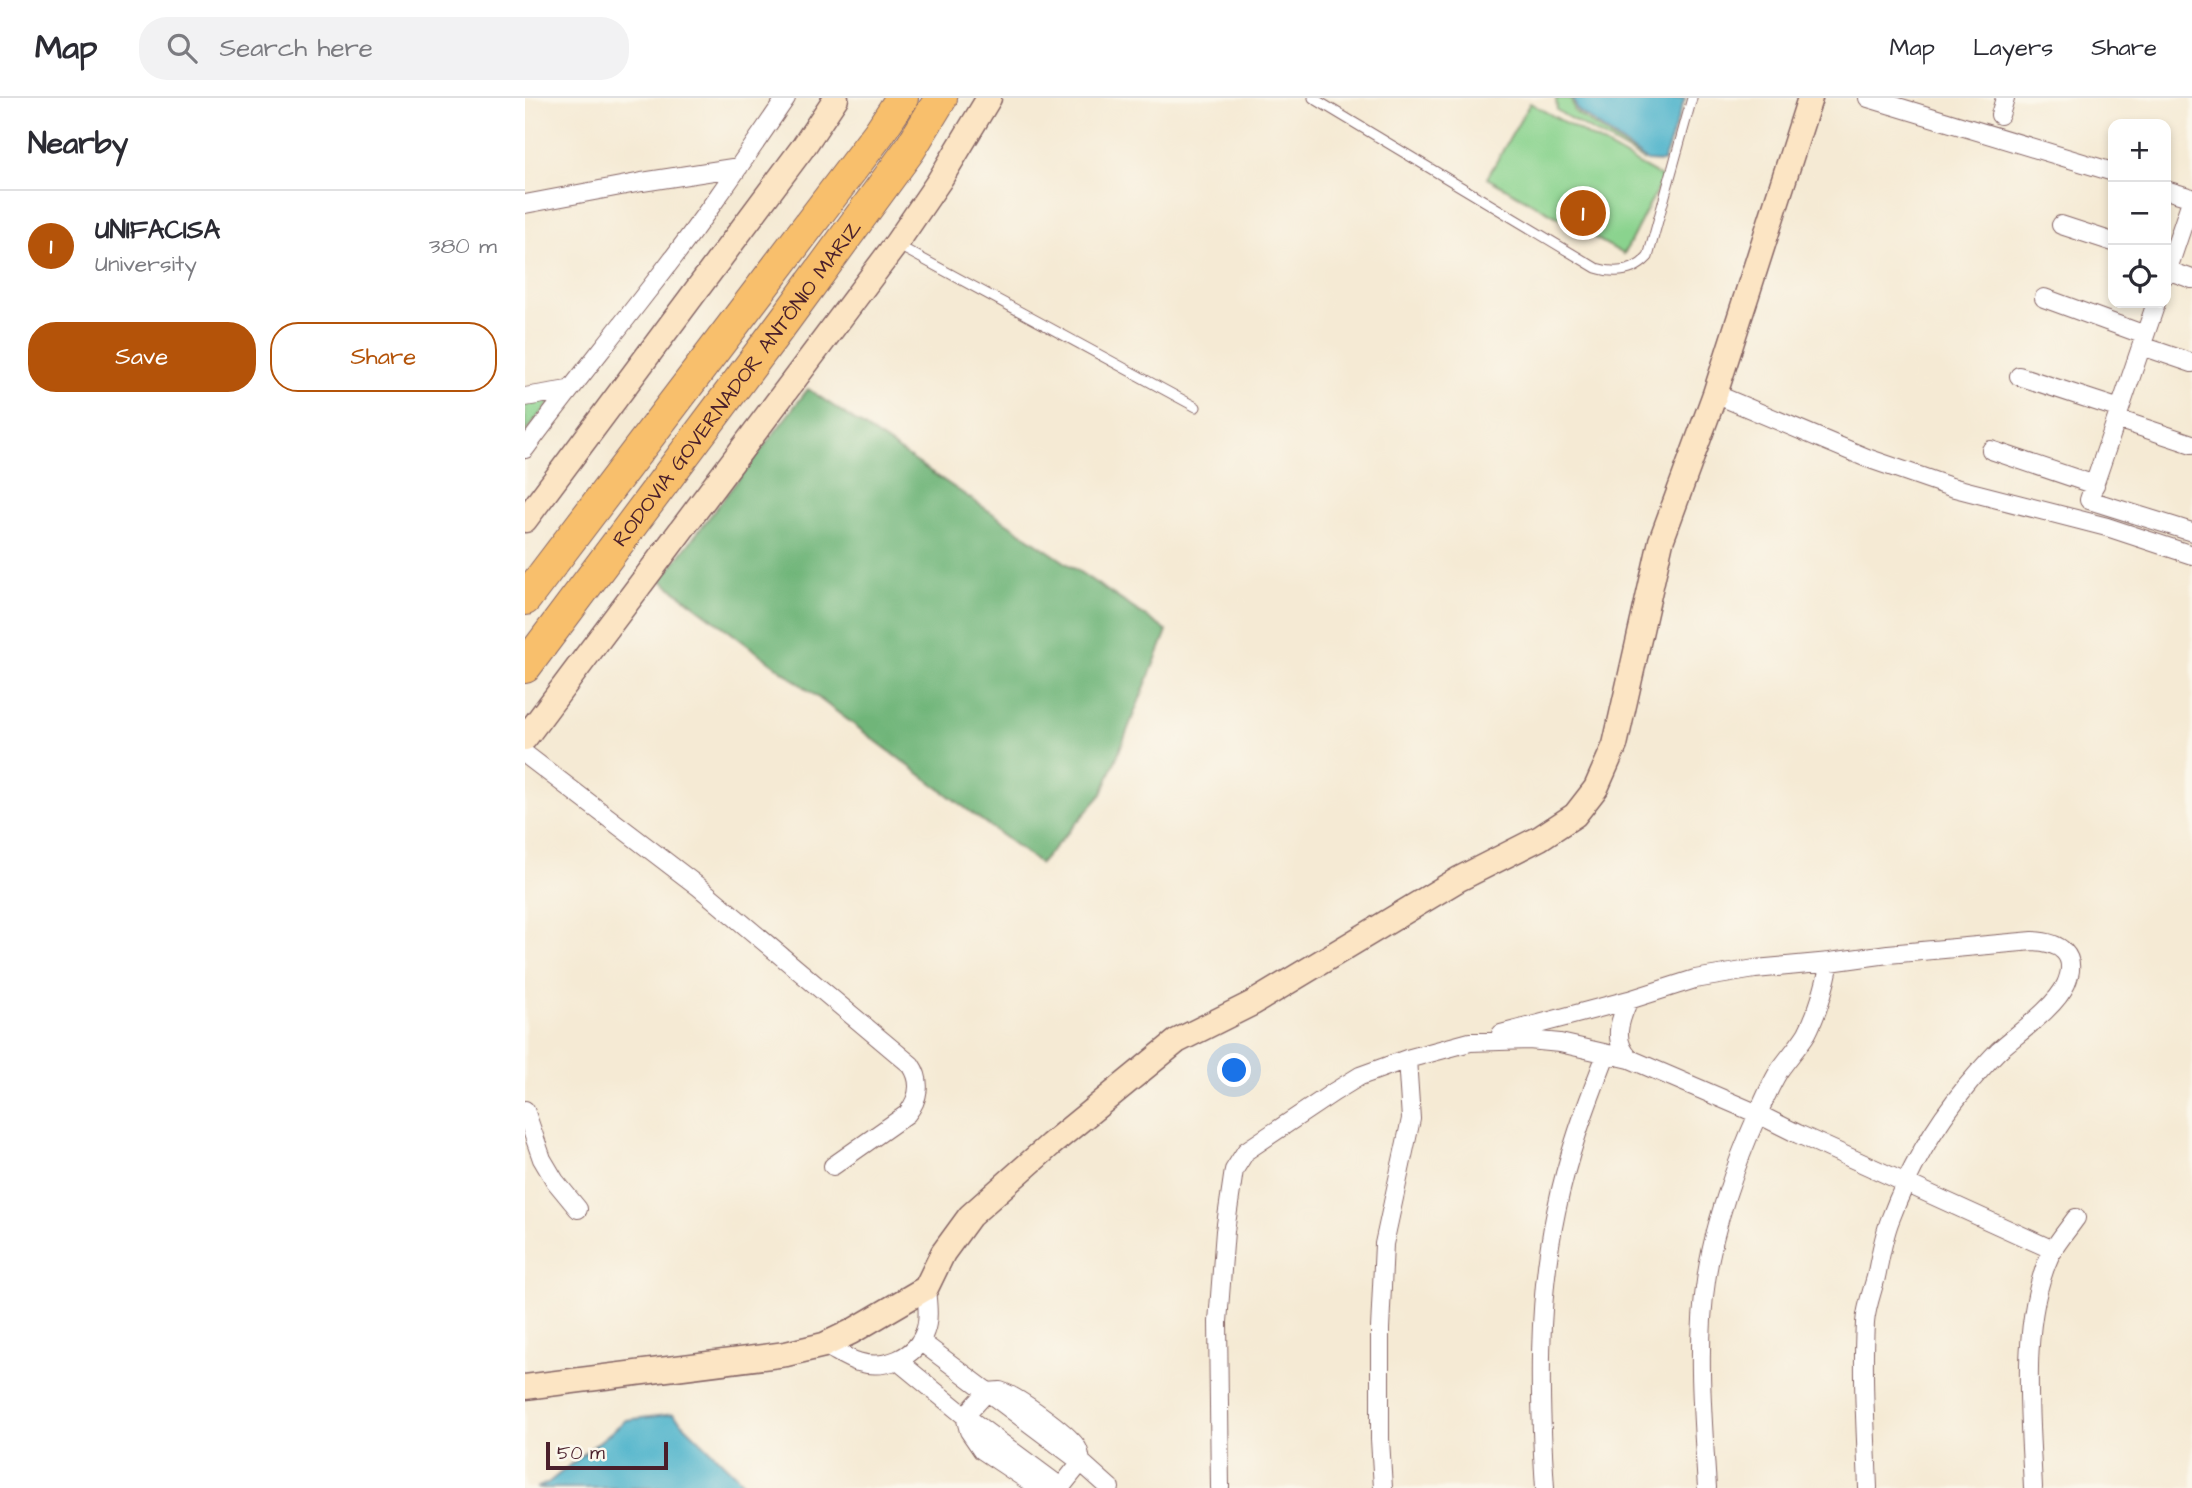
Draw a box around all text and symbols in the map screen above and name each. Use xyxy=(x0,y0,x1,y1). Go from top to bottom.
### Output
search box xyxy=(139,17,629,80)
text: Map xyxy=(35,25,97,71)
icon: search xyxy=(163,29,201,67)
text: Search here xyxy=(219,30,373,66)
text: Map xyxy=(1890,31,1935,65)
text: Layers xyxy=(1973,31,2053,65)
text: Share xyxy=(2091,31,2157,65)
map controls xyxy=(2108,119,2171,308)
button: + xyxy=(2108,119,2171,182)
text: Nearby xyxy=(28,123,128,165)
button: − xyxy=(2108,182,2171,245)
pin: 1 xyxy=(1560,187,1606,239)
text: UNIFACISA xyxy=(95,212,220,248)
street label: RODOVIA GOVERNADOR ANTÔNIO MARIZ xyxy=(606,214,868,552)
text: 1 xyxy=(50,230,52,262)
text: 380 m xyxy=(429,230,497,262)
button: locate xyxy=(2108,245,2171,308)
text: University xyxy=(95,248,197,280)
button: Save xyxy=(28,322,256,392)
button: Share xyxy=(270,322,497,392)
your location xyxy=(1217,1053,1251,1087)
scale bar xyxy=(546,1439,669,1471)
text: 50 m xyxy=(557,1440,605,1467)

